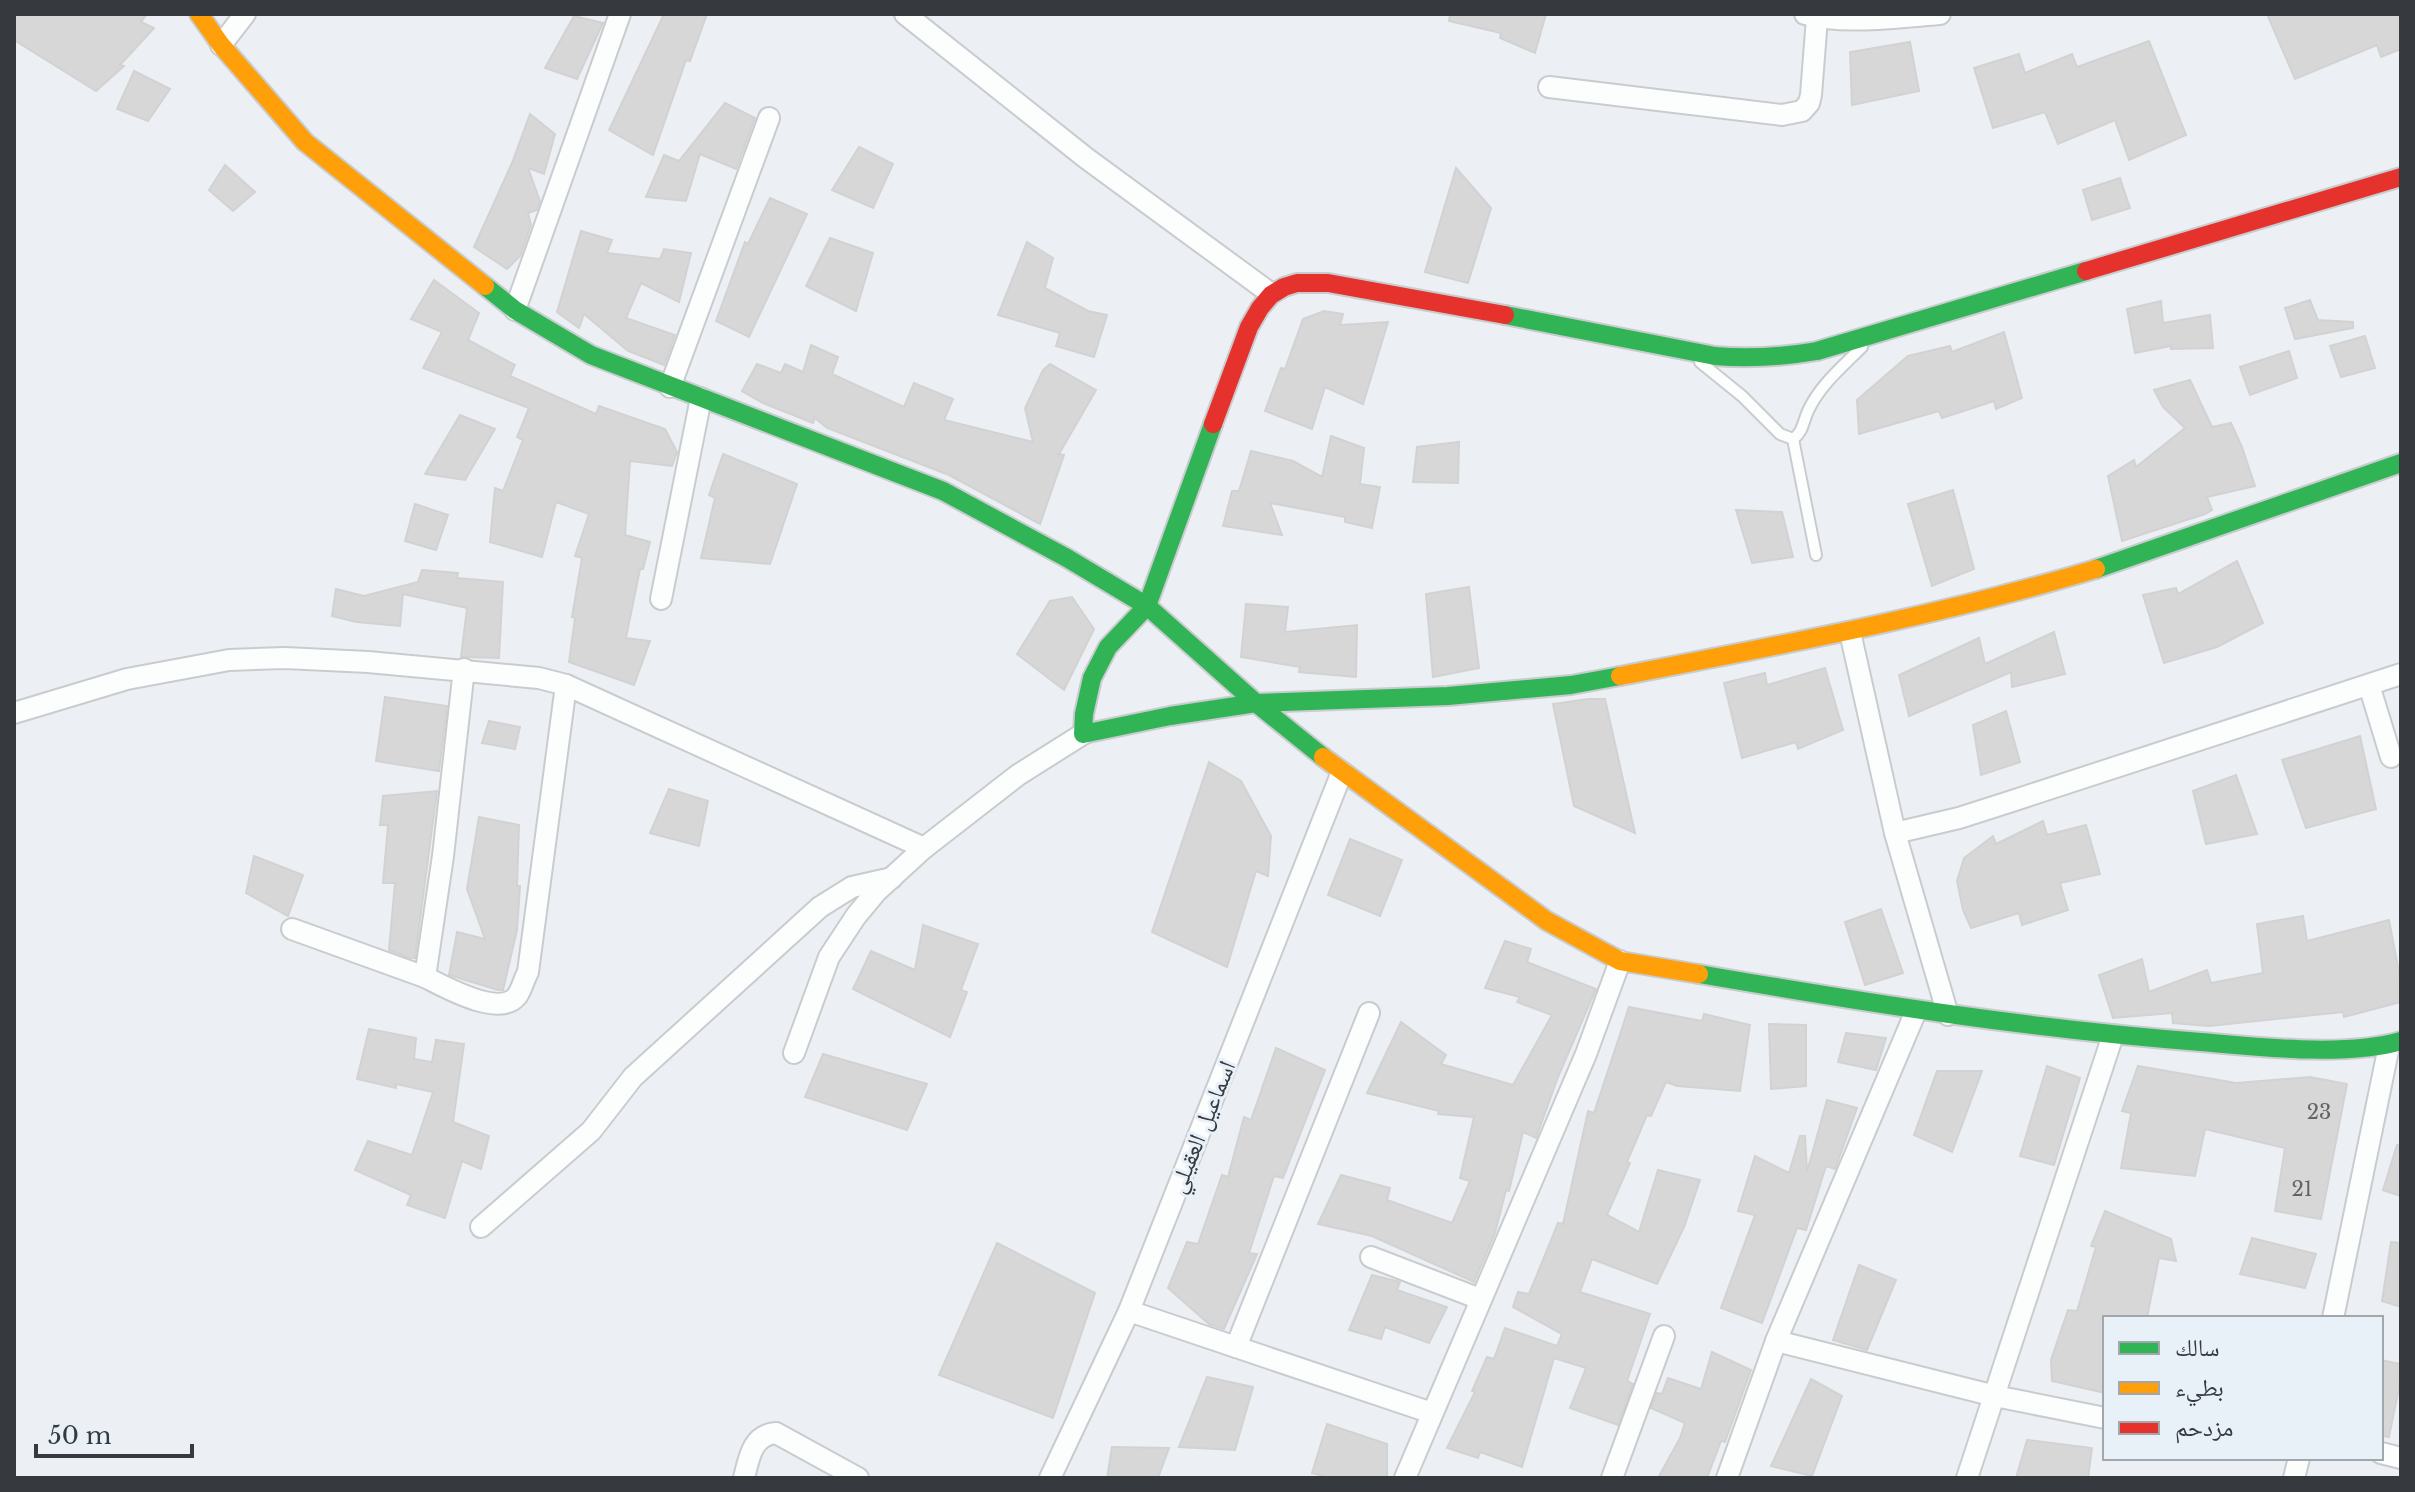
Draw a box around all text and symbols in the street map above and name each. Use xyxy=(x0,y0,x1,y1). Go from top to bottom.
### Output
street label: اسماعيل العقيلي xyxy=(1162,1056,1246,1199)
house number: 23 xyxy=(2307,1100,2331,1124)
house number: 21 xyxy=(2291,1177,2313,1201)
legend xyxy=(2103,1316,2383,1460)
text: سالك xyxy=(2175,1333,2220,1362)
text: بطيء xyxy=(2175,1373,2224,1407)
scale bar xyxy=(36,1408,192,1458)
text: مزدحم xyxy=(2175,1413,2234,1444)
text: 50 m xyxy=(48,1421,112,1450)

